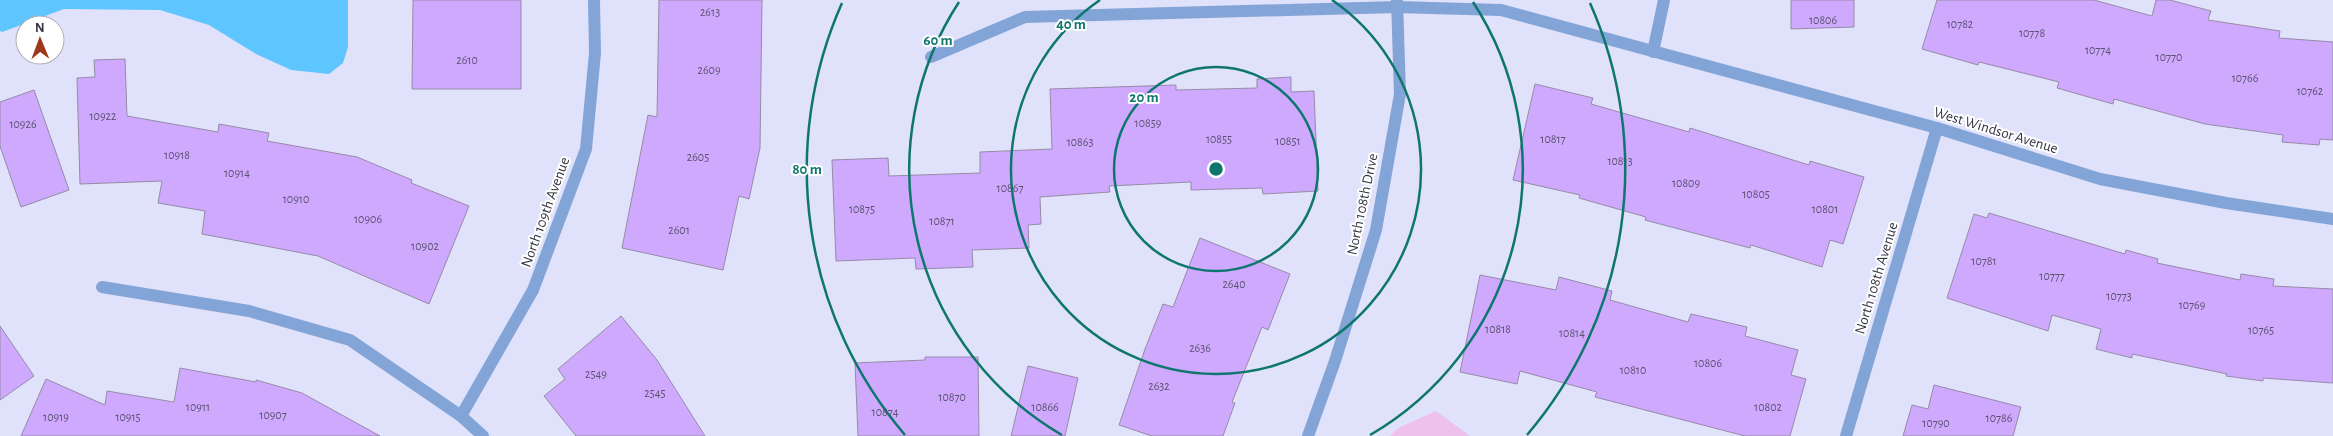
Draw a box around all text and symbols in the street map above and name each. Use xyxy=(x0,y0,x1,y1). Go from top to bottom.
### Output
house number: 2613 xyxy=(700,6,720,18)
house number: 10806 xyxy=(1809,14,1837,26)
north arrow xyxy=(15,15,65,65)
text: 40 m xyxy=(1056,17,1086,32)
house number: 10782 xyxy=(1947,18,1974,30)
text: N xyxy=(35,21,45,35)
house number: 10778 xyxy=(2019,27,2045,39)
text: 60 m xyxy=(923,33,953,48)
house number: 10774 xyxy=(2085,44,2111,56)
house number: 10770 xyxy=(2156,51,2182,63)
house number: 2610 xyxy=(456,54,478,66)
house number: 2609 xyxy=(697,64,721,76)
house number: 10766 xyxy=(2232,72,2259,84)
house number: 10762 xyxy=(2297,85,2324,97)
text: 20 m xyxy=(1129,90,1159,105)
street label: West Windsor Avenue xyxy=(1932,104,2060,157)
house number: 10922 xyxy=(89,110,117,122)
house number: 10859 xyxy=(1135,117,1162,129)
house number: 10926 xyxy=(9,118,37,130)
house number: 10855 xyxy=(1206,133,1232,145)
house number: 10817 xyxy=(1540,133,1566,145)
house number: 10851 xyxy=(1275,135,1301,147)
house number: 10863 xyxy=(1067,136,1093,148)
house number: 10918 xyxy=(164,149,190,161)
house number: 2605 xyxy=(687,151,709,163)
street label: North 108th Drive xyxy=(1344,152,1381,256)
street label: North 109th Avenue xyxy=(519,155,572,269)
house number: 10813 xyxy=(1607,155,1633,167)
centre of rings xyxy=(1207,160,1225,178)
text: 80 m xyxy=(792,162,822,177)
house number: 10914 xyxy=(224,167,250,179)
house number: 10809 xyxy=(1672,177,1700,189)
house number: 10867 xyxy=(997,182,1023,194)
house number: 10805 xyxy=(1742,188,1770,200)
house number: 10910 xyxy=(283,193,309,205)
house number: 10875 xyxy=(849,203,875,215)
house number: 10801 xyxy=(1812,203,1838,215)
house number: 10906 xyxy=(354,213,382,225)
house number: 10871 xyxy=(929,215,955,227)
street label: North 108th Avenue xyxy=(1852,220,1901,336)
house number: 2601 xyxy=(668,224,690,236)
house number: 10902 xyxy=(411,240,439,252)
house number: 10781 xyxy=(1971,255,1997,267)
house number: 10777 xyxy=(2039,270,2065,282)
house number: 2640 xyxy=(1222,278,1246,290)
house number: 10773 xyxy=(2106,290,2132,302)
house number: 10769 xyxy=(2179,299,2206,311)
house number: 10818 xyxy=(1485,323,1511,335)
house number: 10765 xyxy=(2248,324,2274,336)
house number: 10814 xyxy=(1559,327,1585,339)
house number: 2636 xyxy=(1189,342,1211,354)
house number: 10806 xyxy=(1694,357,1722,369)
house number: 10810 xyxy=(1620,364,1646,376)
house number: 2549 xyxy=(585,368,607,380)
house number: 2632 xyxy=(1148,380,1170,392)
house number: 2545 xyxy=(644,387,666,399)
house number: 10870 xyxy=(938,391,966,403)
house number: 10911 xyxy=(186,401,210,413)
house number: 10866 xyxy=(1031,401,1059,413)
house number: 10802 xyxy=(1754,401,1783,413)
house number: 10874 xyxy=(872,406,899,418)
house number: 10907 xyxy=(259,409,287,421)
house number: 10919 xyxy=(43,411,69,423)
house number: 10915 xyxy=(115,411,141,423)
house number: 10786 xyxy=(1986,412,2013,424)
house number: 10790 xyxy=(1922,417,1950,429)

